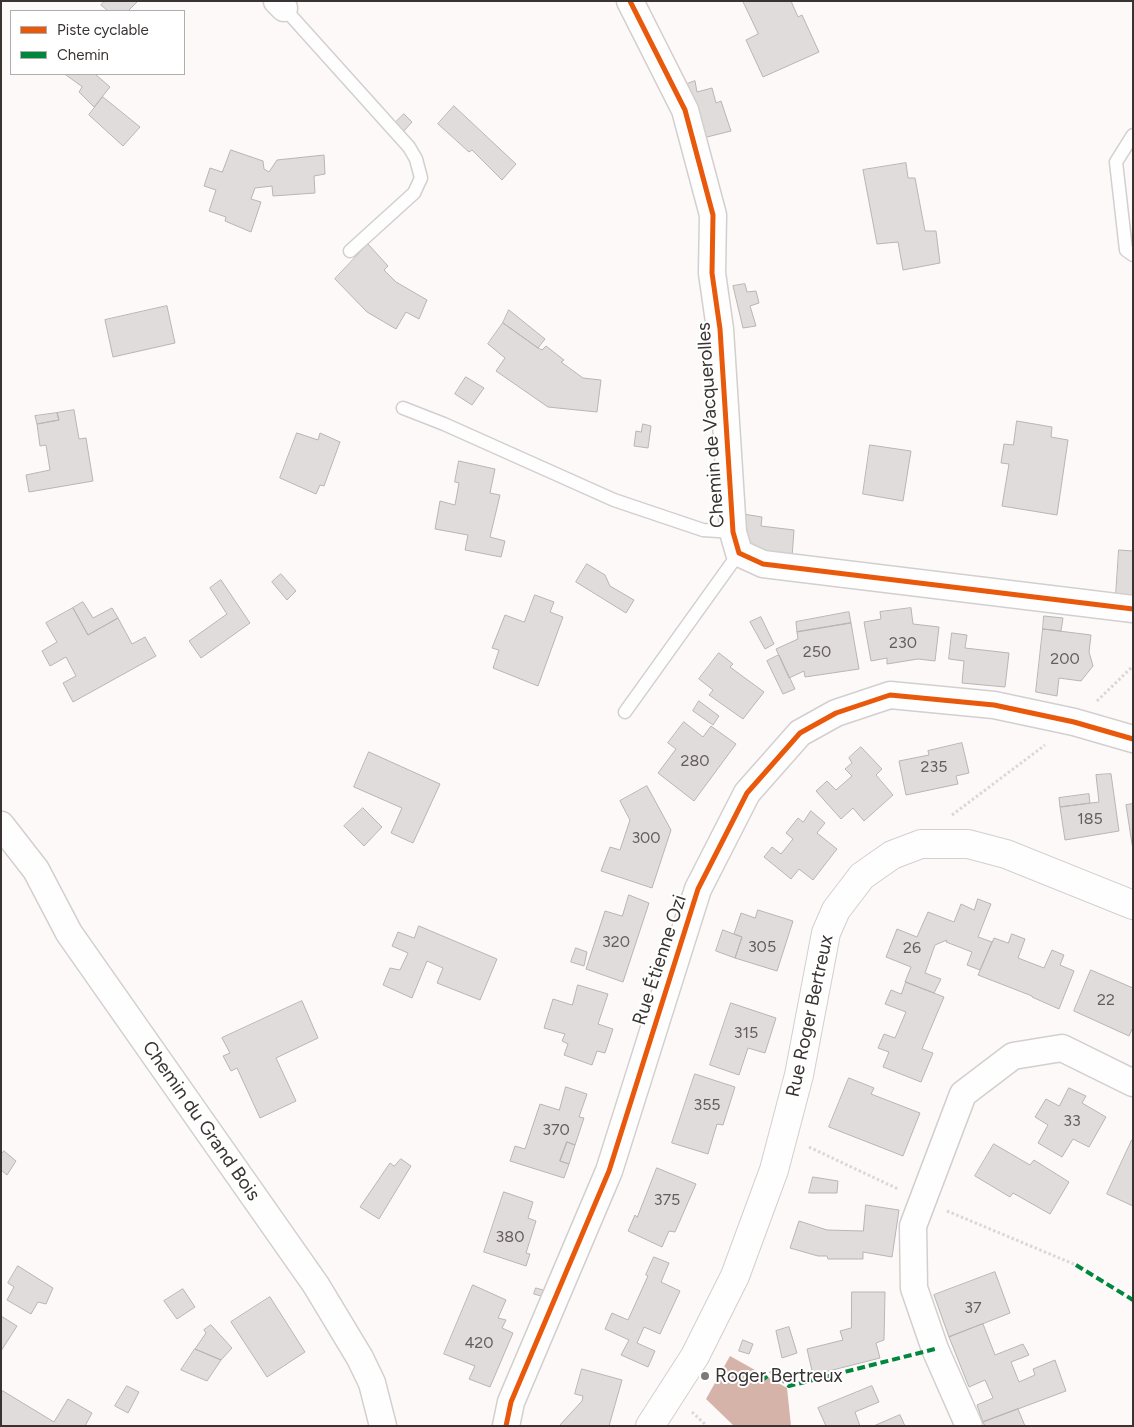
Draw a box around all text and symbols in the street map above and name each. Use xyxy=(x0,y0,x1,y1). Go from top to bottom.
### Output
legend xyxy=(10,10,185,75)
text: Piste cyclable xyxy=(57,21,149,39)
text: Chemin xyxy=(57,46,109,64)
street label: Chemin de Vacquerolles xyxy=(692,321,730,529)
house number: 230 xyxy=(889,633,917,653)
house number: 250 xyxy=(803,642,831,662)
house number: 200 xyxy=(1050,649,1080,669)
house number: 280 xyxy=(680,751,710,771)
house number: 235 xyxy=(921,757,947,777)
house number: 185 xyxy=(1077,809,1103,829)
house number: 300 xyxy=(631,828,661,848)
street label: Rue Étienne Ozi xyxy=(628,892,692,1028)
house number: 320 xyxy=(602,932,630,952)
street label: Rue Roger Bertreux xyxy=(782,933,838,1099)
house number: 305 xyxy=(748,937,776,957)
house number: 26 xyxy=(903,938,921,958)
house number: 22 xyxy=(1097,990,1115,1010)
house number: 315 xyxy=(734,1023,758,1043)
street label: Chemin du Grand Bois xyxy=(137,1037,265,1205)
house number: 355 xyxy=(693,1095,721,1115)
house number: 33 xyxy=(1063,1111,1081,1131)
house number: 370 xyxy=(542,1120,570,1140)
house number: 375 xyxy=(654,1190,680,1210)
house number: 380 xyxy=(496,1227,524,1247)
house number: 37 xyxy=(964,1298,982,1318)
house number: 420 xyxy=(464,1333,494,1353)
place label: Roger Bertreux xyxy=(715,1365,843,1387)
marker: Roger Bertreux xyxy=(699,1370,711,1382)

